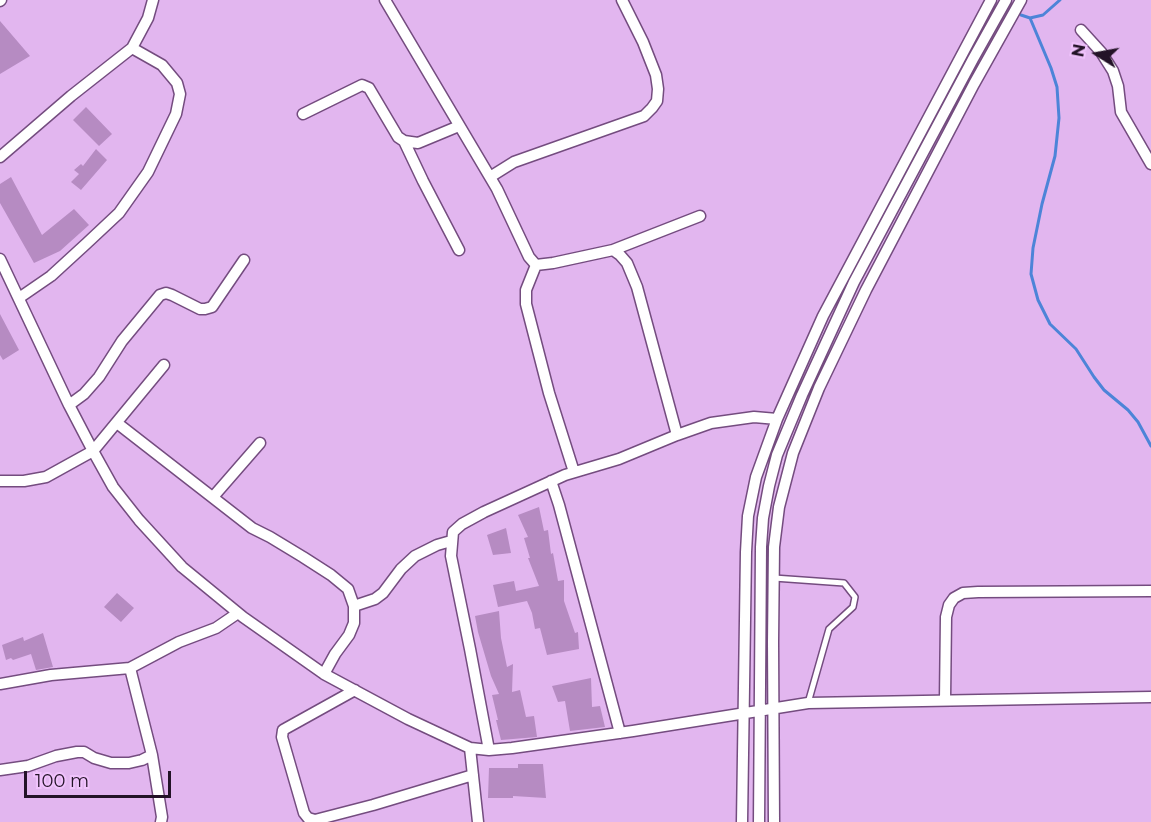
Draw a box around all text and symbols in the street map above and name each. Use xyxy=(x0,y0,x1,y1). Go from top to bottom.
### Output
north arrow xyxy=(1067,24,1127,84)
text: N xyxy=(1068,42,1089,59)
scale bar xyxy=(27,759,174,797)
text: 100 m xyxy=(35,770,89,792)

